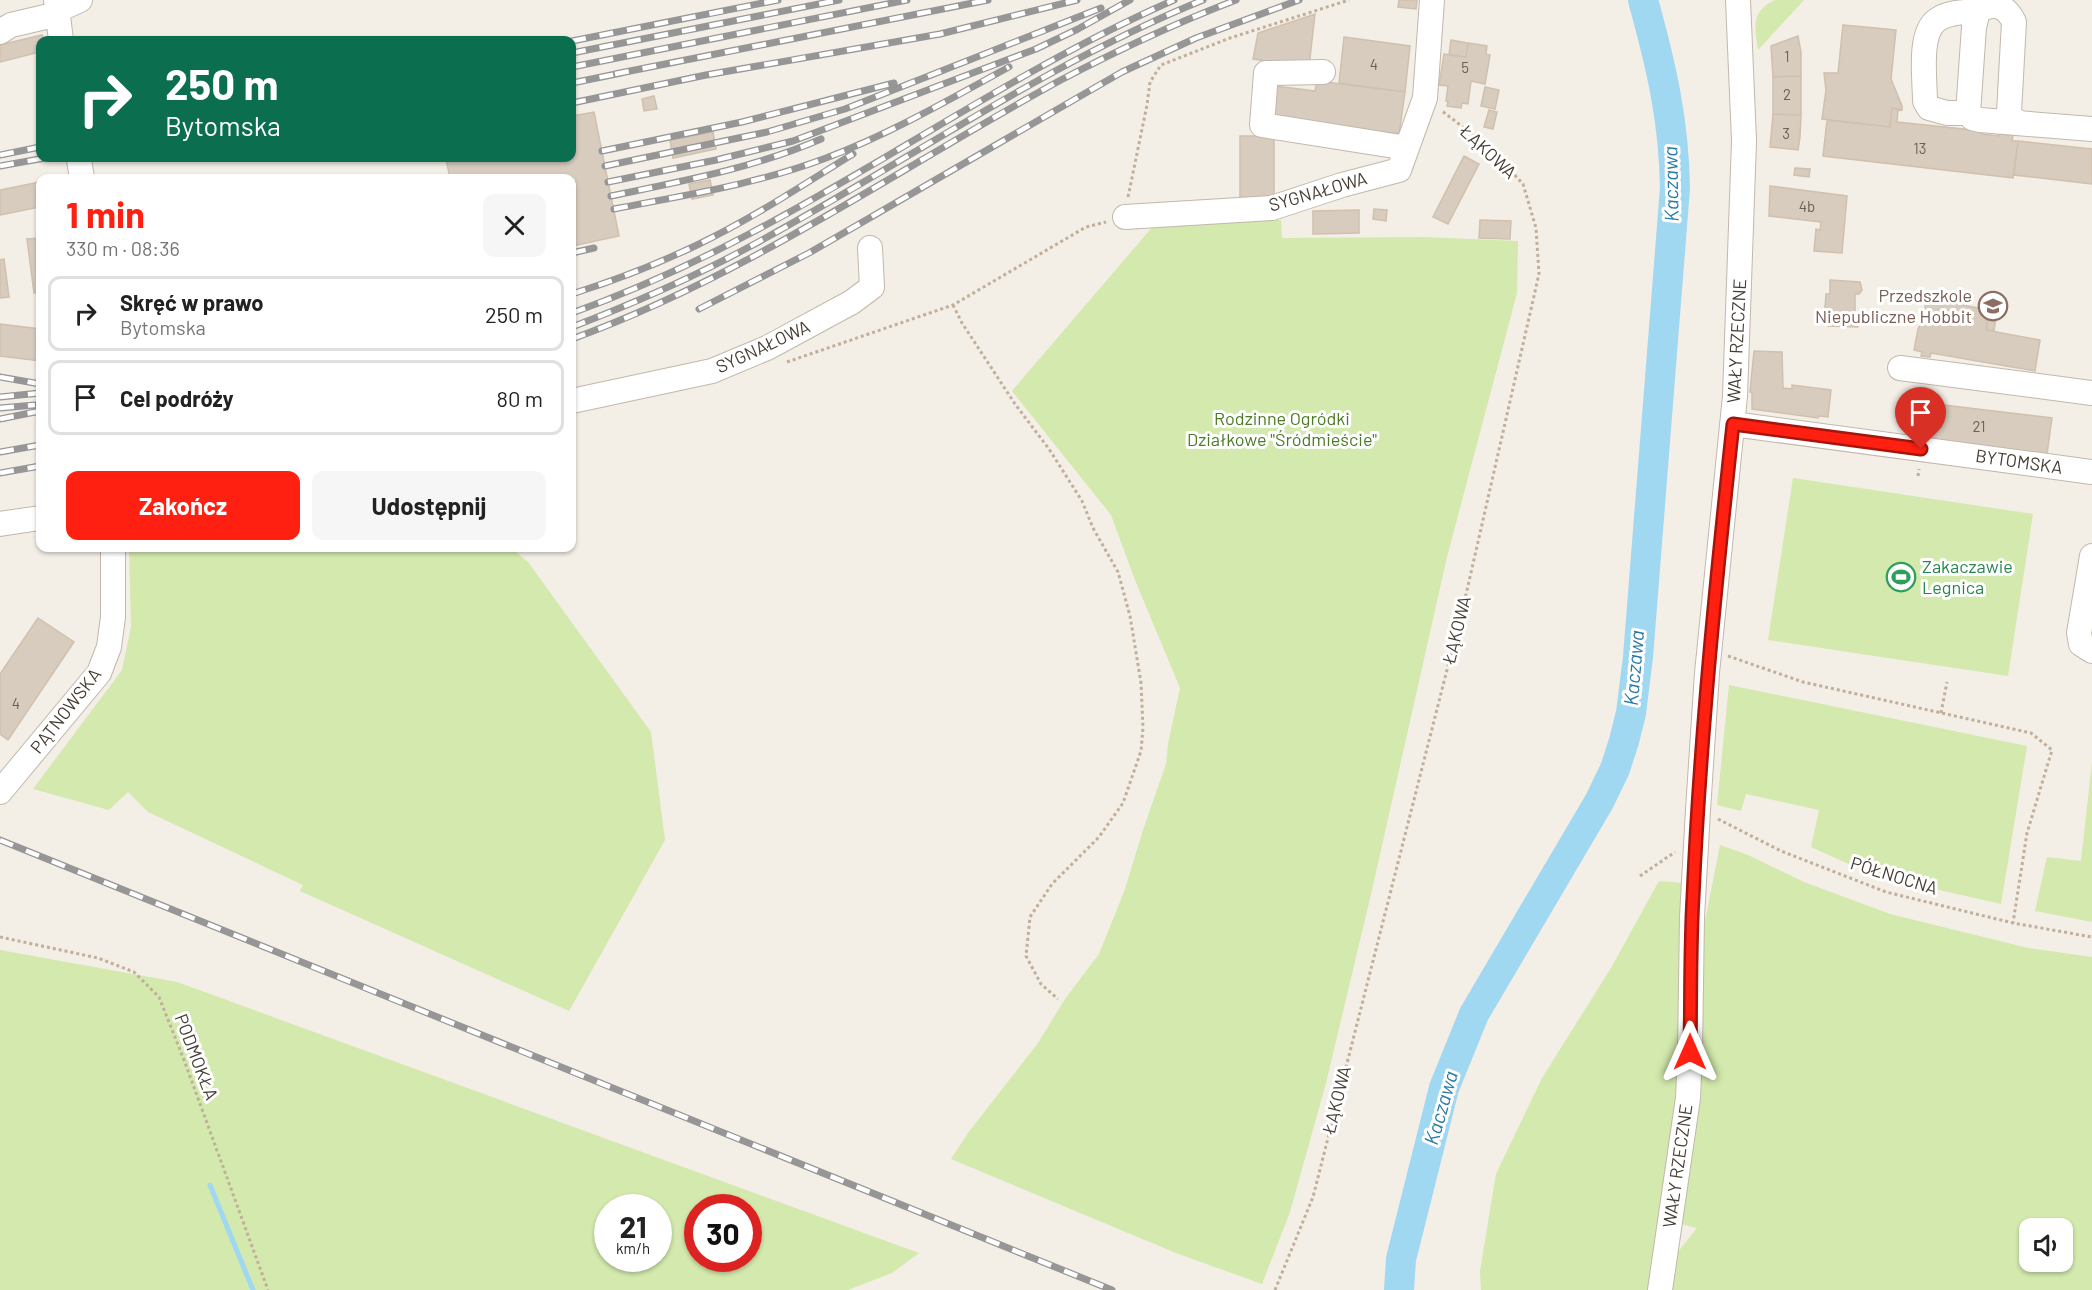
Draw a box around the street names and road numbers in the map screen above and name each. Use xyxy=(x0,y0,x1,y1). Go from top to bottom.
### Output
street label: ŁĄKOWA xyxy=(1455,119,1522,183)
street label: SYGNAŁOWA xyxy=(1266,167,1369,216)
street label: WAŁY RZECZNE xyxy=(1722,278,1750,404)
street label: SYGNAŁOWA xyxy=(712,315,813,377)
street label: BYTOMSKA xyxy=(1974,444,2064,478)
street label: ŁĄKOWA xyxy=(1437,593,1475,667)
street label: PĄTNOWSKA xyxy=(25,663,105,757)
street label: PÓŁNOCNA xyxy=(1848,851,1941,899)
street label: PODMOKŁA xyxy=(170,1010,223,1103)
street label: ŁĄKOWA xyxy=(1317,1063,1355,1137)
street label: WAŁY RZECZNE xyxy=(1657,1103,1697,1229)

